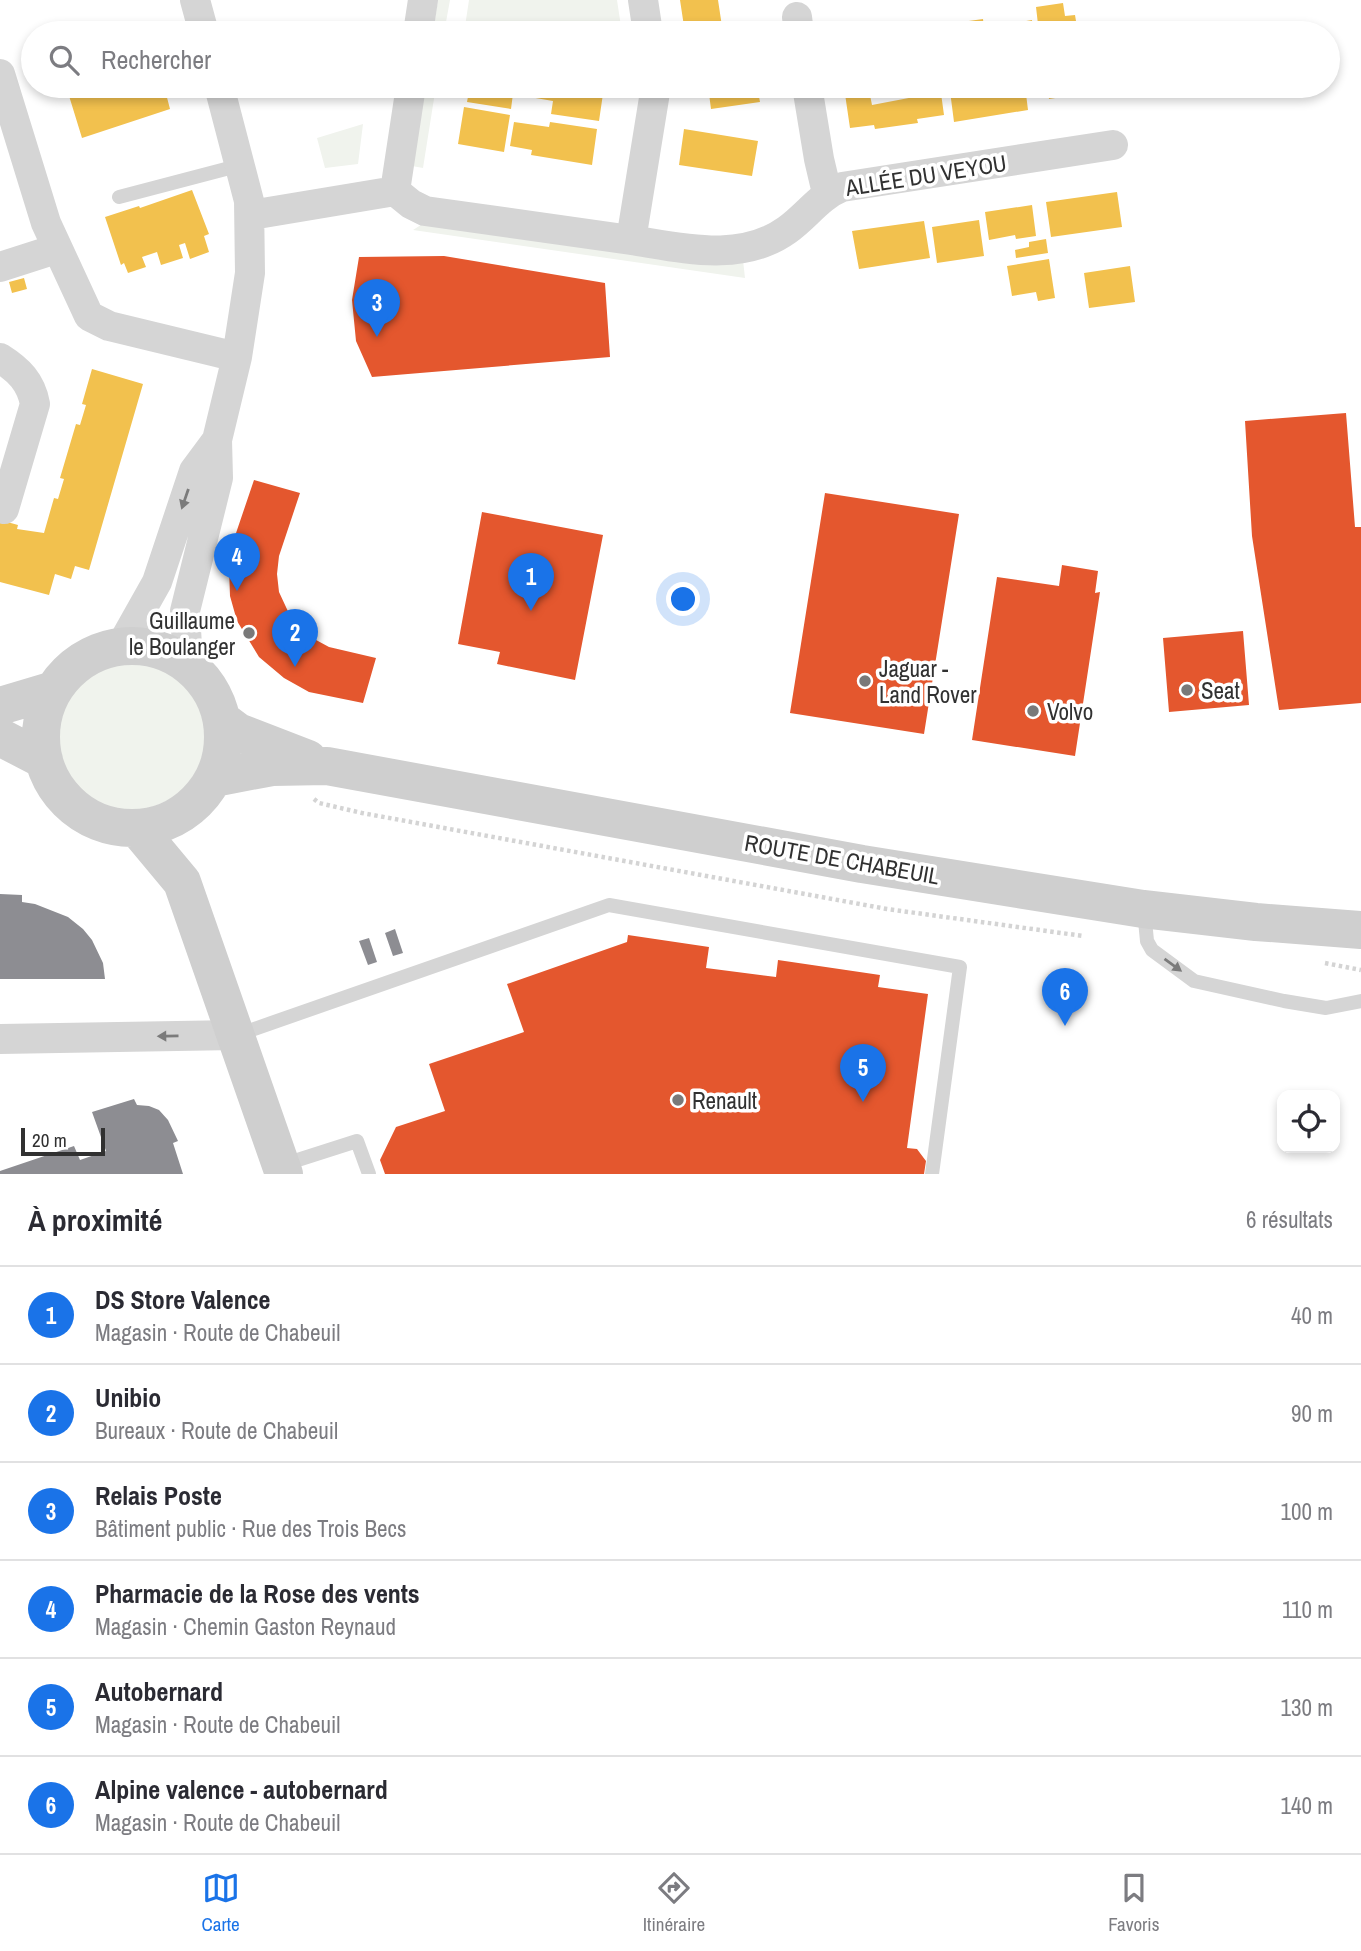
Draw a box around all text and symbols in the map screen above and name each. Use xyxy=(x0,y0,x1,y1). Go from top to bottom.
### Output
search box xyxy=(21,21,1340,98)
icon: search xyxy=(45,41,83,79)
text: Rechercher xyxy=(101,42,211,77)
street label: ALLÉE DU VEYOU xyxy=(842,147,1009,203)
pin: 3 xyxy=(354,279,400,337)
one-way arrow xyxy=(179,489,190,510)
pin: 4 xyxy=(214,533,260,591)
pin: 1 xyxy=(508,553,554,611)
your location xyxy=(666,582,700,616)
place label: Guillaume le Boulanger xyxy=(129,605,236,662)
pin: 2 xyxy=(272,609,318,667)
marker: Guillaume le Boulanger xyxy=(241,625,257,641)
place label: Jaguar - Land Rover xyxy=(879,653,977,710)
marker: Jaguar - Land Rover xyxy=(857,673,873,689)
place label: Seat xyxy=(1201,675,1240,706)
marker: Seat xyxy=(1179,682,1195,698)
place label: Volvo xyxy=(1047,696,1093,727)
marker: Volvo xyxy=(1025,703,1041,719)
street label: ROUTE DE CHABEUIL xyxy=(742,827,942,891)
one-way arrow xyxy=(1164,958,1182,972)
pin: 6 xyxy=(1042,968,1088,1026)
one-way arrow xyxy=(157,1030,179,1041)
pin: 5 xyxy=(840,1044,886,1102)
place label: Renault xyxy=(692,1085,757,1116)
map controls xyxy=(1277,1090,1340,1153)
button: locate xyxy=(1277,1090,1340,1153)
marker: Renault xyxy=(670,1092,686,1108)
scale bar xyxy=(21,1125,105,1157)
text: 20 m xyxy=(32,1127,67,1153)
text: À proximité xyxy=(28,1200,162,1240)
text: 6 résultats xyxy=(1246,1204,1333,1235)
text: DS Store Valence xyxy=(95,1282,270,1317)
text: 1 xyxy=(46,1300,56,1331)
text: 40 m xyxy=(1291,1300,1333,1331)
text: Magasin · Route de Chabeuil xyxy=(95,1317,340,1348)
text: Unibio xyxy=(95,1380,161,1415)
text: 2 xyxy=(46,1398,56,1429)
text: 90 m xyxy=(1291,1398,1333,1429)
text: Bureaux · Route de Chabeuil xyxy=(95,1415,338,1446)
text: Relais Poste xyxy=(95,1478,222,1513)
text: 3 xyxy=(46,1496,56,1527)
text: 100 m xyxy=(1281,1496,1333,1527)
text: Bâtiment public · Rue des Trois Becs xyxy=(95,1513,406,1544)
text: Pharmacie de la Rose des vents xyxy=(95,1576,420,1611)
text: 4 xyxy=(46,1594,56,1625)
text: 110 m xyxy=(1282,1594,1333,1625)
text: Magasin · Chemin Gaston Reynaud xyxy=(95,1611,396,1642)
text: Autobernard xyxy=(95,1674,223,1709)
text: 5 xyxy=(46,1692,56,1723)
text: 130 m xyxy=(1281,1692,1333,1723)
text: Magasin · Route de Chabeuil xyxy=(95,1709,340,1740)
text: Alpine valence - autobernard xyxy=(95,1772,388,1807)
text: 6 xyxy=(46,1790,56,1821)
text: 140 m xyxy=(1281,1790,1333,1821)
text: Magasin · Route de Chabeuil xyxy=(95,1807,340,1838)
tab: Carte xyxy=(202,1869,240,1937)
tab: Itinéraire xyxy=(643,1869,705,1937)
tab: Favoris xyxy=(1108,1869,1159,1937)

